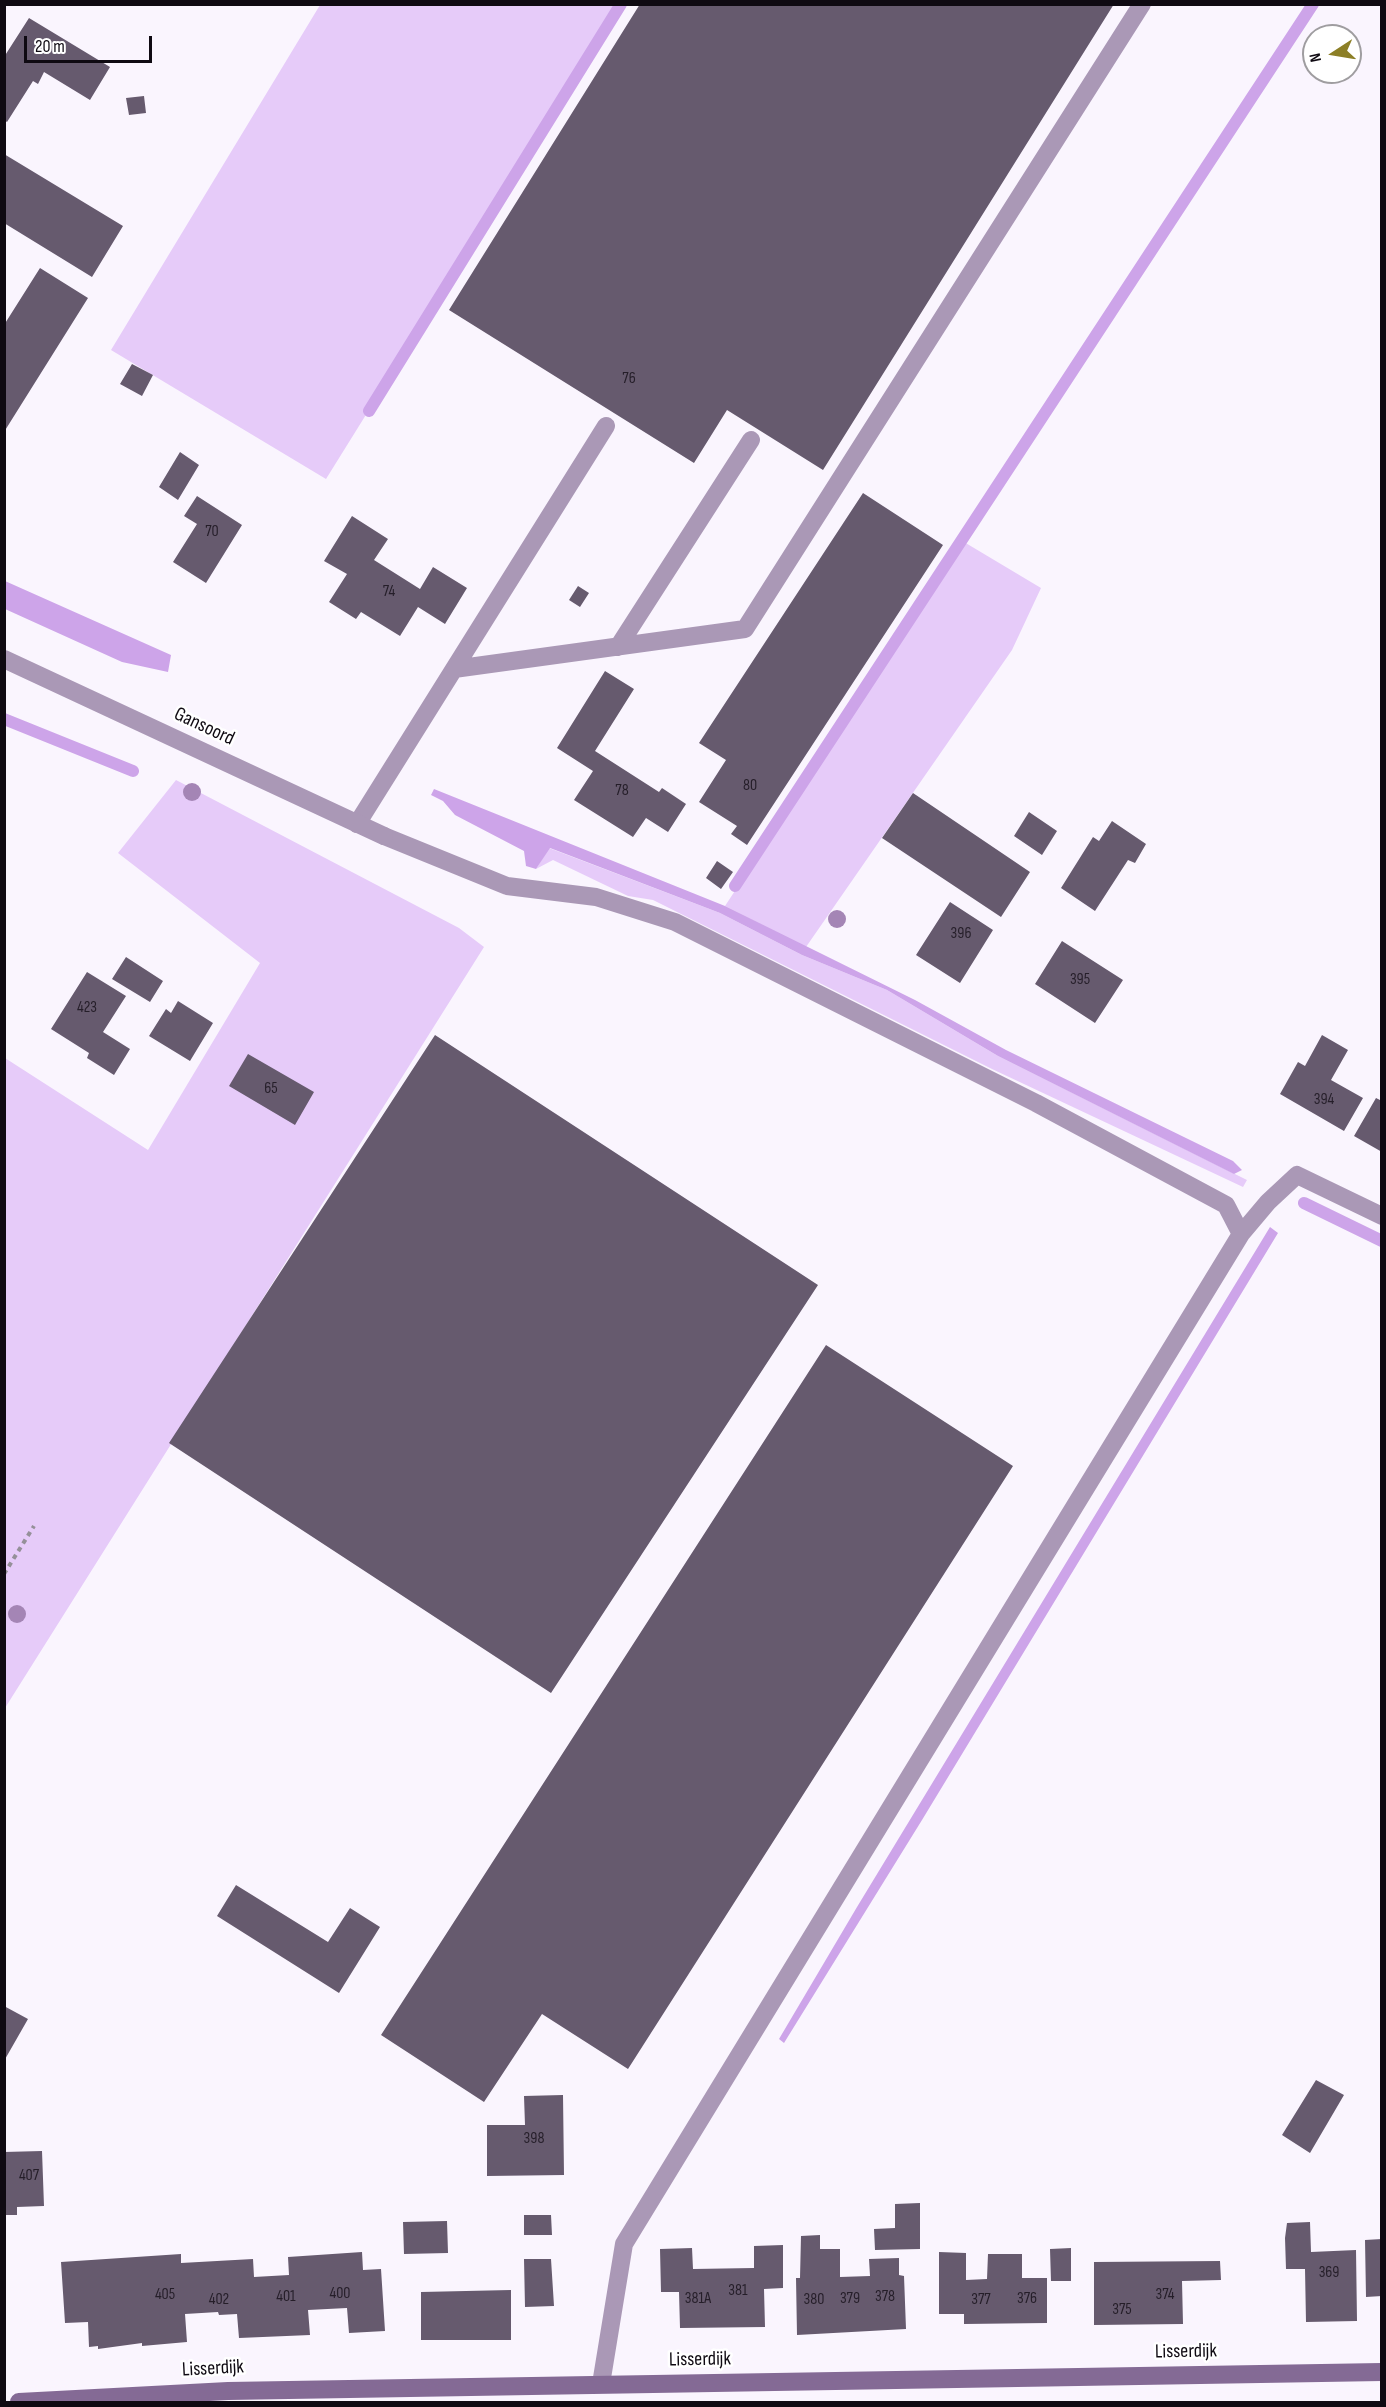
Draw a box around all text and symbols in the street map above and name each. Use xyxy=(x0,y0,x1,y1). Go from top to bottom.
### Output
scale bar xyxy=(27,24,154,62)
north arrow xyxy=(1302,24,1362,84)
text: 20 m xyxy=(35,36,65,57)
text: N xyxy=(1306,51,1326,64)
house number: 76 xyxy=(622,369,636,389)
house number: 70 xyxy=(205,522,219,542)
house number: 74 xyxy=(383,582,395,602)
street label: Gansoord xyxy=(170,703,238,751)
house number: 80 xyxy=(743,776,757,796)
house number: 78 xyxy=(615,781,629,801)
house number: 396 xyxy=(951,924,971,944)
house number: 395 xyxy=(1070,970,1090,990)
house number: 423 xyxy=(77,998,97,1018)
house number: 65 xyxy=(264,1079,278,1099)
house number: 394 xyxy=(1314,1090,1334,1110)
house number: 398 xyxy=(524,2129,544,2149)
house number: 407 xyxy=(19,2166,39,2186)
house number: 369 xyxy=(1319,2263,1339,2283)
house number: 381 xyxy=(728,2281,748,2301)
house number: 400 xyxy=(330,2284,350,2304)
house number: 405 xyxy=(155,2285,175,2305)
house number: 374 xyxy=(1156,2285,1174,2305)
house number: 401 xyxy=(276,2287,296,2307)
house number: 378 xyxy=(875,2287,895,2307)
house number: 381A xyxy=(685,2289,711,2309)
house number: 379 xyxy=(840,2289,860,2309)
house number: 376 xyxy=(1017,2289,1037,2309)
house number: 402 xyxy=(209,2290,229,2310)
house number: 380 xyxy=(804,2290,824,2310)
house number: 377 xyxy=(971,2290,991,2310)
house number: 375 xyxy=(1112,2300,1132,2320)
street label: Lisserdijk xyxy=(1155,2339,1217,2365)
street label: Lisserdijk xyxy=(669,2347,731,2373)
street label: Lisserdijk xyxy=(181,2355,245,2383)

